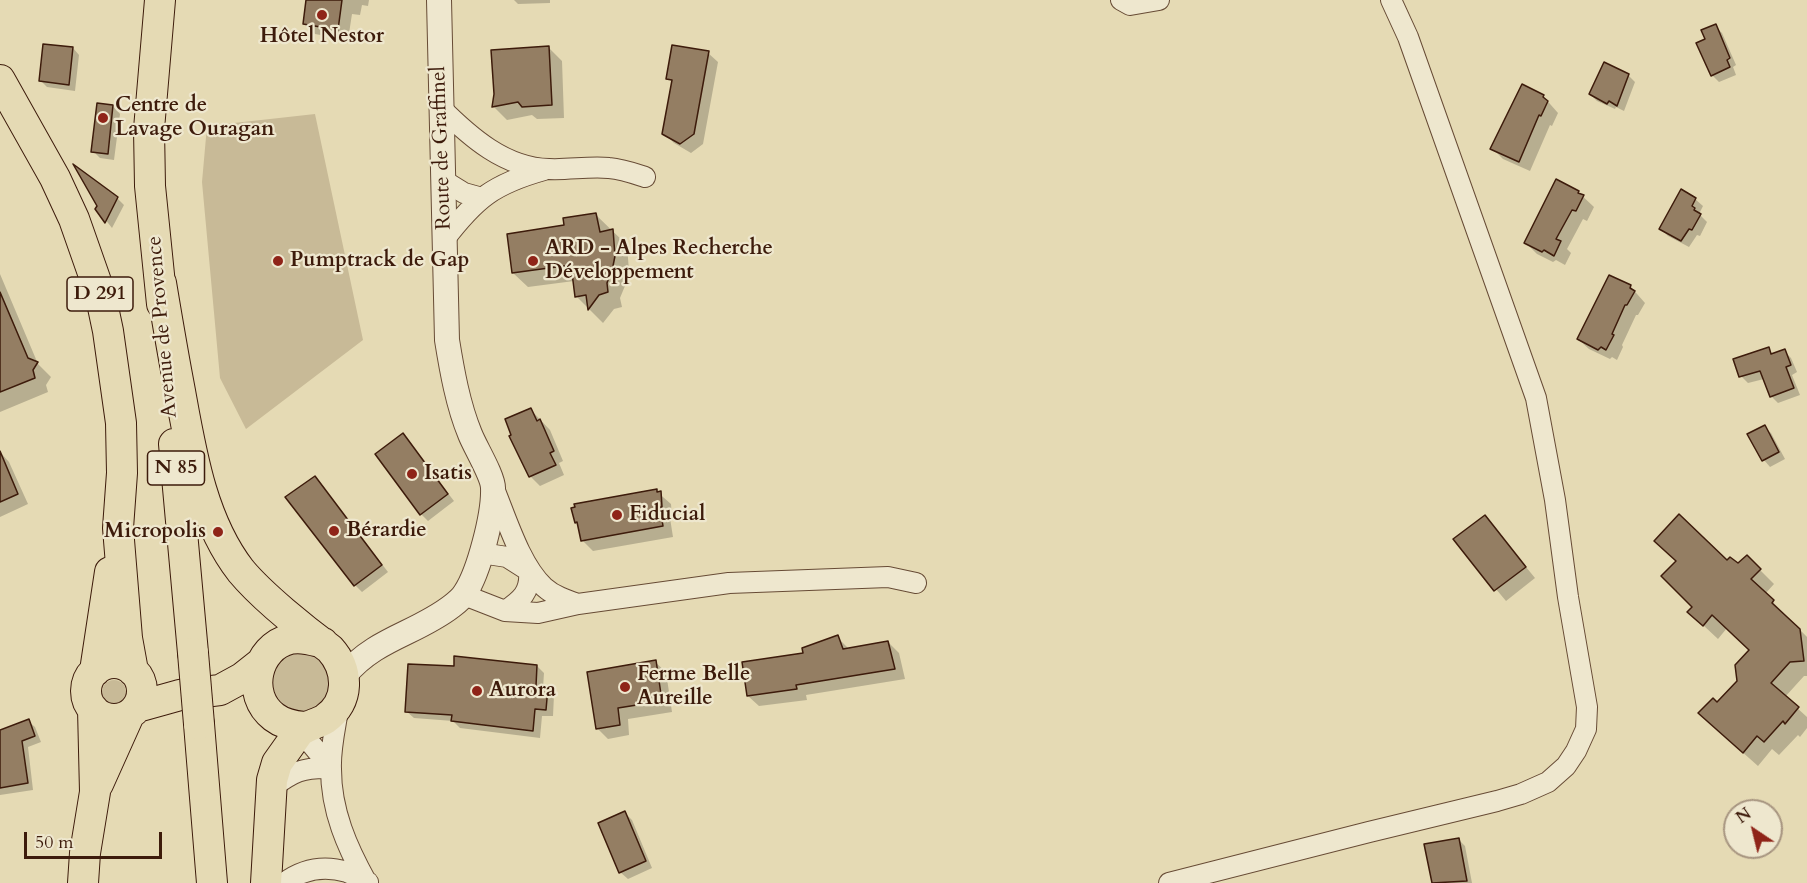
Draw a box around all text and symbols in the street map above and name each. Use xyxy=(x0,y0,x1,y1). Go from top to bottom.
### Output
marker: Hôtel Nestor xyxy=(315,8,329,22)
place label: Hôtel Nestor xyxy=(260,24,384,50)
street label: Route de Graffinel xyxy=(427,66,457,230)
place label: Centre de Lavage Ouragan xyxy=(115,93,275,143)
marker: Centre de Lavage Ouragan xyxy=(96,111,110,125)
street label: Avenue de Provence xyxy=(142,235,184,419)
place label: ARD - Alpes Recherche Développement xyxy=(545,236,773,286)
place label: Pumptrack de Gap xyxy=(290,248,470,274)
marker: Pumptrack de Gap xyxy=(271,254,285,268)
marker: ARD - Alpes Recherche Développement xyxy=(526,254,540,268)
road number: D 291 xyxy=(67,277,133,311)
road number: N 85 xyxy=(148,451,204,485)
place label: Isatis xyxy=(424,461,472,487)
marker: Isatis xyxy=(405,467,419,481)
place label: Fiducial xyxy=(629,502,705,528)
marker: Fiducial xyxy=(610,508,624,522)
place label: Bérardie xyxy=(346,518,427,544)
place label: Micropolis xyxy=(104,519,206,545)
marker: Bérardie xyxy=(327,524,341,538)
marker: Micropolis xyxy=(211,525,225,539)
place label: Ferme Belle Aureille xyxy=(637,662,750,712)
place label: Aurora xyxy=(489,678,556,704)
marker: Ferme Belle Aureille xyxy=(618,680,632,694)
marker: Aurora xyxy=(470,684,484,698)
north arrow xyxy=(1723,799,1783,859)
text: N xyxy=(1732,803,1756,829)
scale bar xyxy=(27,820,165,858)
text: 50 m xyxy=(35,830,74,855)

